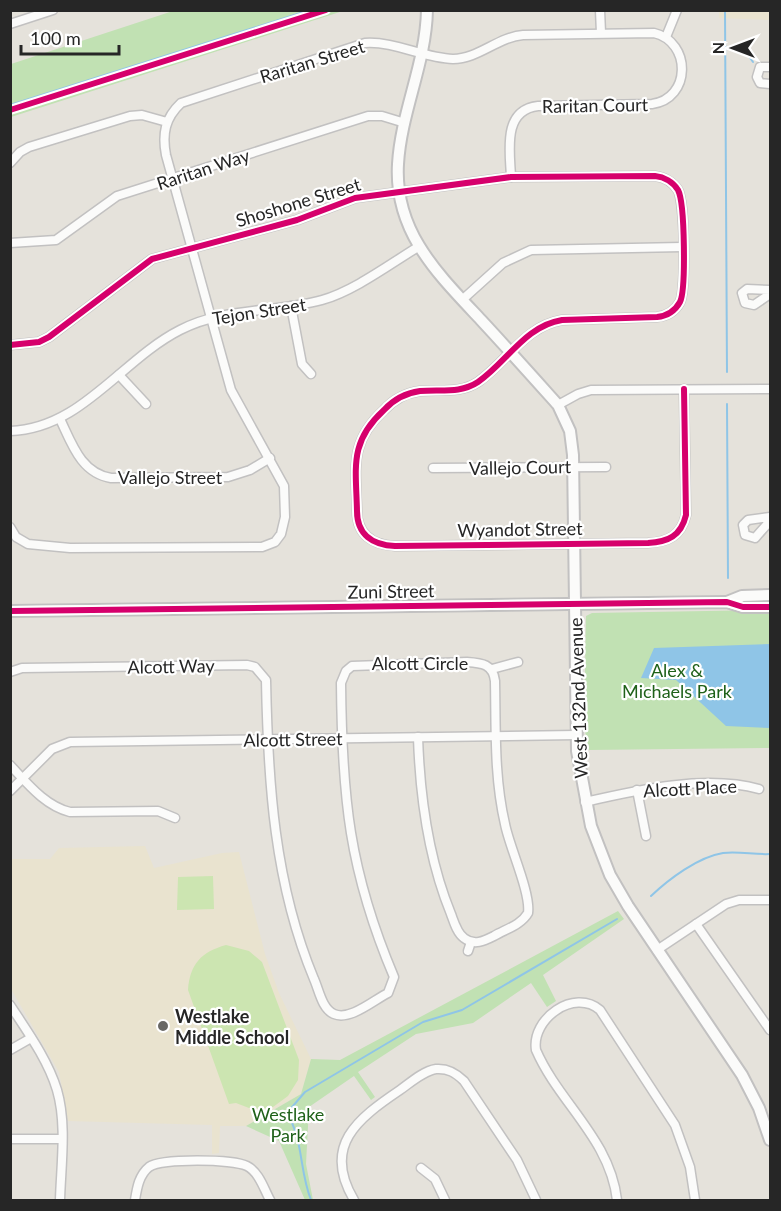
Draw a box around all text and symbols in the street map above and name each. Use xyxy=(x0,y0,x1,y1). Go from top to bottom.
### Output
scale bar xyxy=(21,18,118,56)
north arrow xyxy=(703,18,763,78)
text: 100 m xyxy=(30,27,81,49)
street label: Raritan Street xyxy=(257,34,368,87)
text: N xyxy=(708,42,727,54)
street label: Raritan Court xyxy=(542,93,649,117)
street label: Raritan Way xyxy=(154,143,253,194)
street label: Shoshone Street xyxy=(233,172,364,231)
street label: Tejon Street xyxy=(211,293,308,329)
street label: Vallejo Court xyxy=(469,455,572,479)
street label: Vallejo Street xyxy=(118,466,223,488)
street label: Wyandot Street xyxy=(457,517,583,541)
street label: Zuni Street xyxy=(347,579,435,603)
street label: West 132nd Avenue xyxy=(564,617,592,779)
street label: Alcott Circle xyxy=(372,652,468,674)
street label: Alcott Way xyxy=(127,654,215,678)
park label: Alex & Michaels Park xyxy=(622,659,733,702)
street label: Alcott Street xyxy=(243,727,343,751)
street label: Alcott Place xyxy=(643,775,737,801)
place label: Westlake Middle School xyxy=(175,1005,289,1048)
marker: Westlake Middle School xyxy=(156,1019,170,1033)
park label: Westlake Park xyxy=(252,1103,324,1146)

